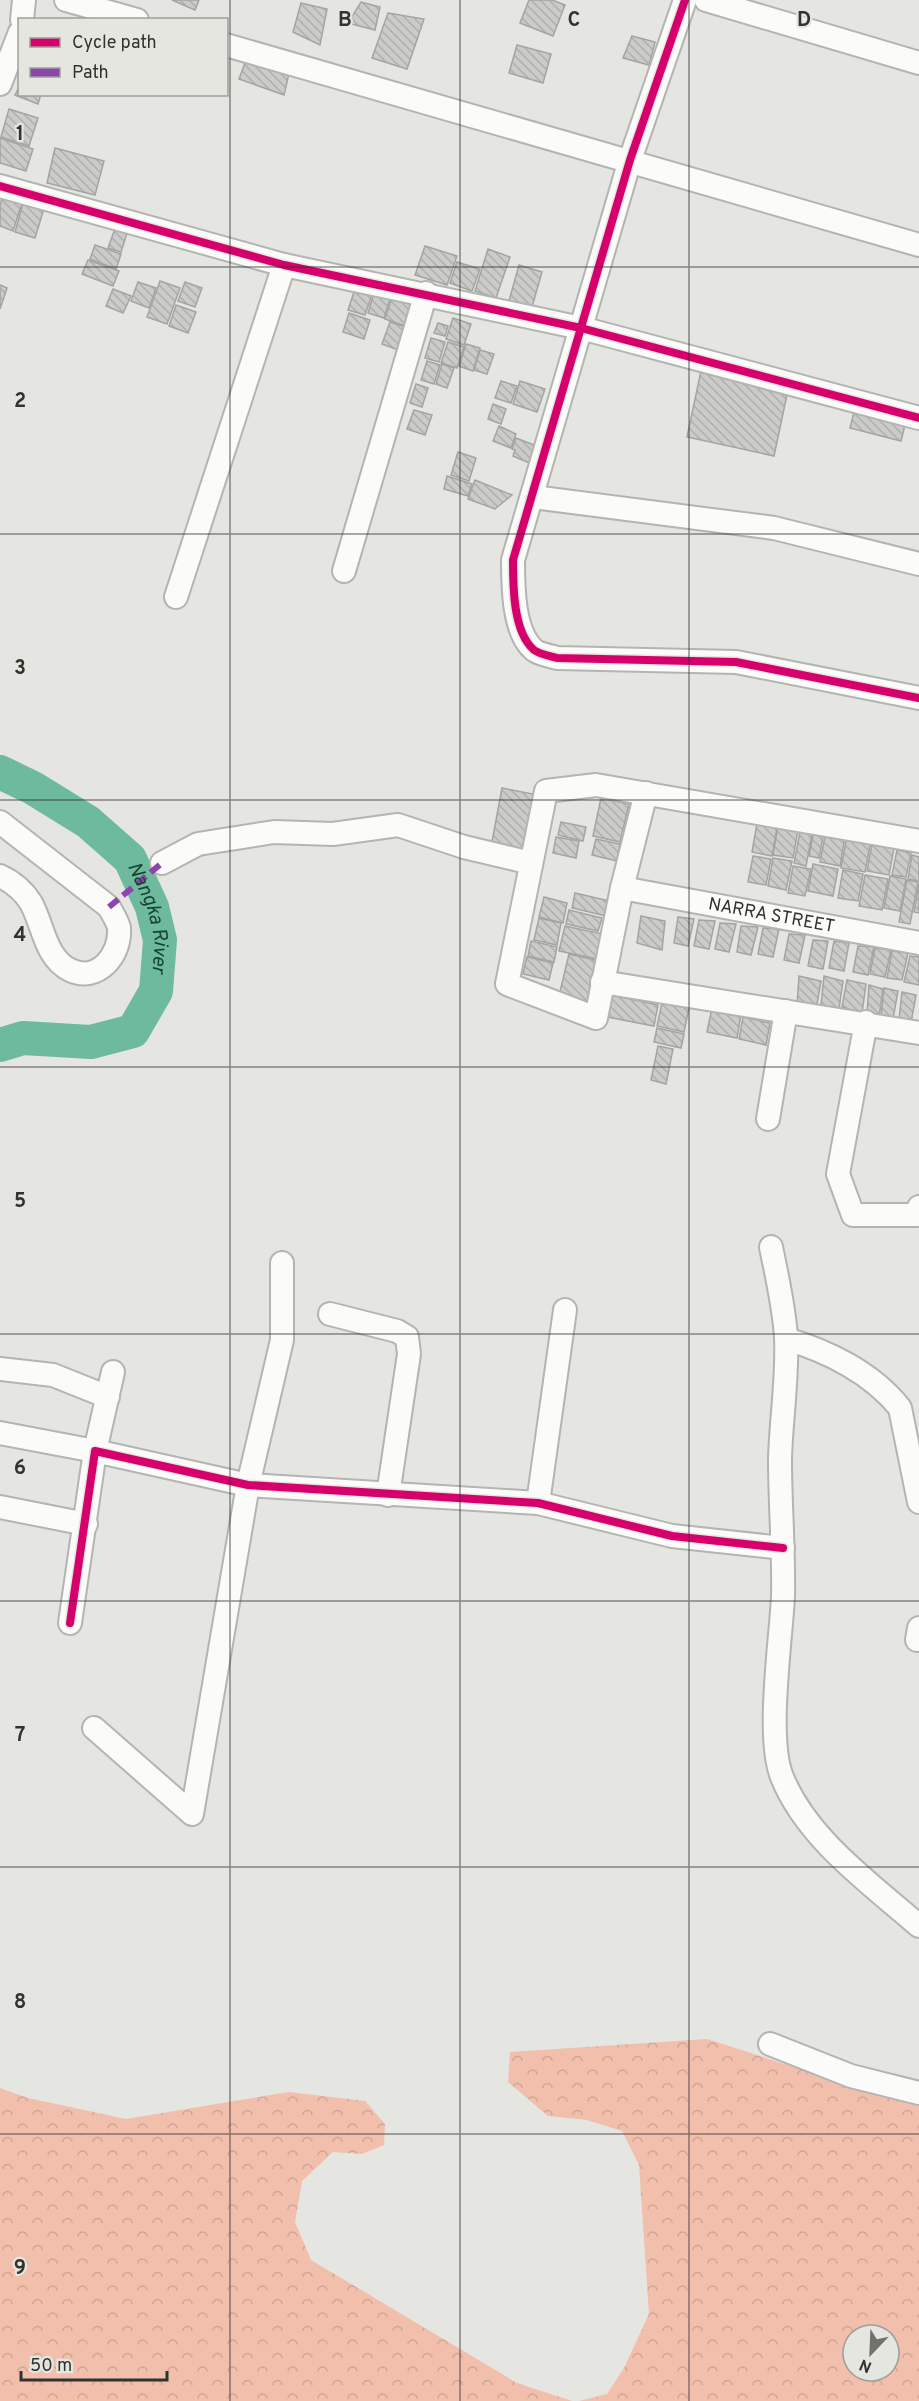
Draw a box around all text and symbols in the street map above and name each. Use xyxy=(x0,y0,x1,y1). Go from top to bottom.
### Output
text: B xyxy=(338,8,352,34)
text: C xyxy=(568,8,580,34)
text: D xyxy=(797,8,811,34)
legend xyxy=(18,18,228,96)
text: Cycle path xyxy=(72,32,157,55)
text: Path xyxy=(72,62,109,85)
text: 1 xyxy=(16,122,24,148)
text: 2 xyxy=(14,389,26,415)
text: 3 xyxy=(14,656,26,682)
water label: Nangka River xyxy=(120,858,173,976)
street label: NARRA STREET xyxy=(706,893,837,939)
text: 4 xyxy=(14,923,26,949)
text: 5 xyxy=(14,1189,26,1215)
text: 6 xyxy=(14,1456,26,1482)
text: 7 xyxy=(15,1723,25,1749)
text: 8 xyxy=(14,1990,26,2016)
text: 9 xyxy=(14,2256,26,2282)
north arrow xyxy=(841,2323,901,2383)
scale bar xyxy=(21,2344,166,2382)
text: N xyxy=(857,2354,875,2376)
text: 50 m xyxy=(30,2355,72,2378)

